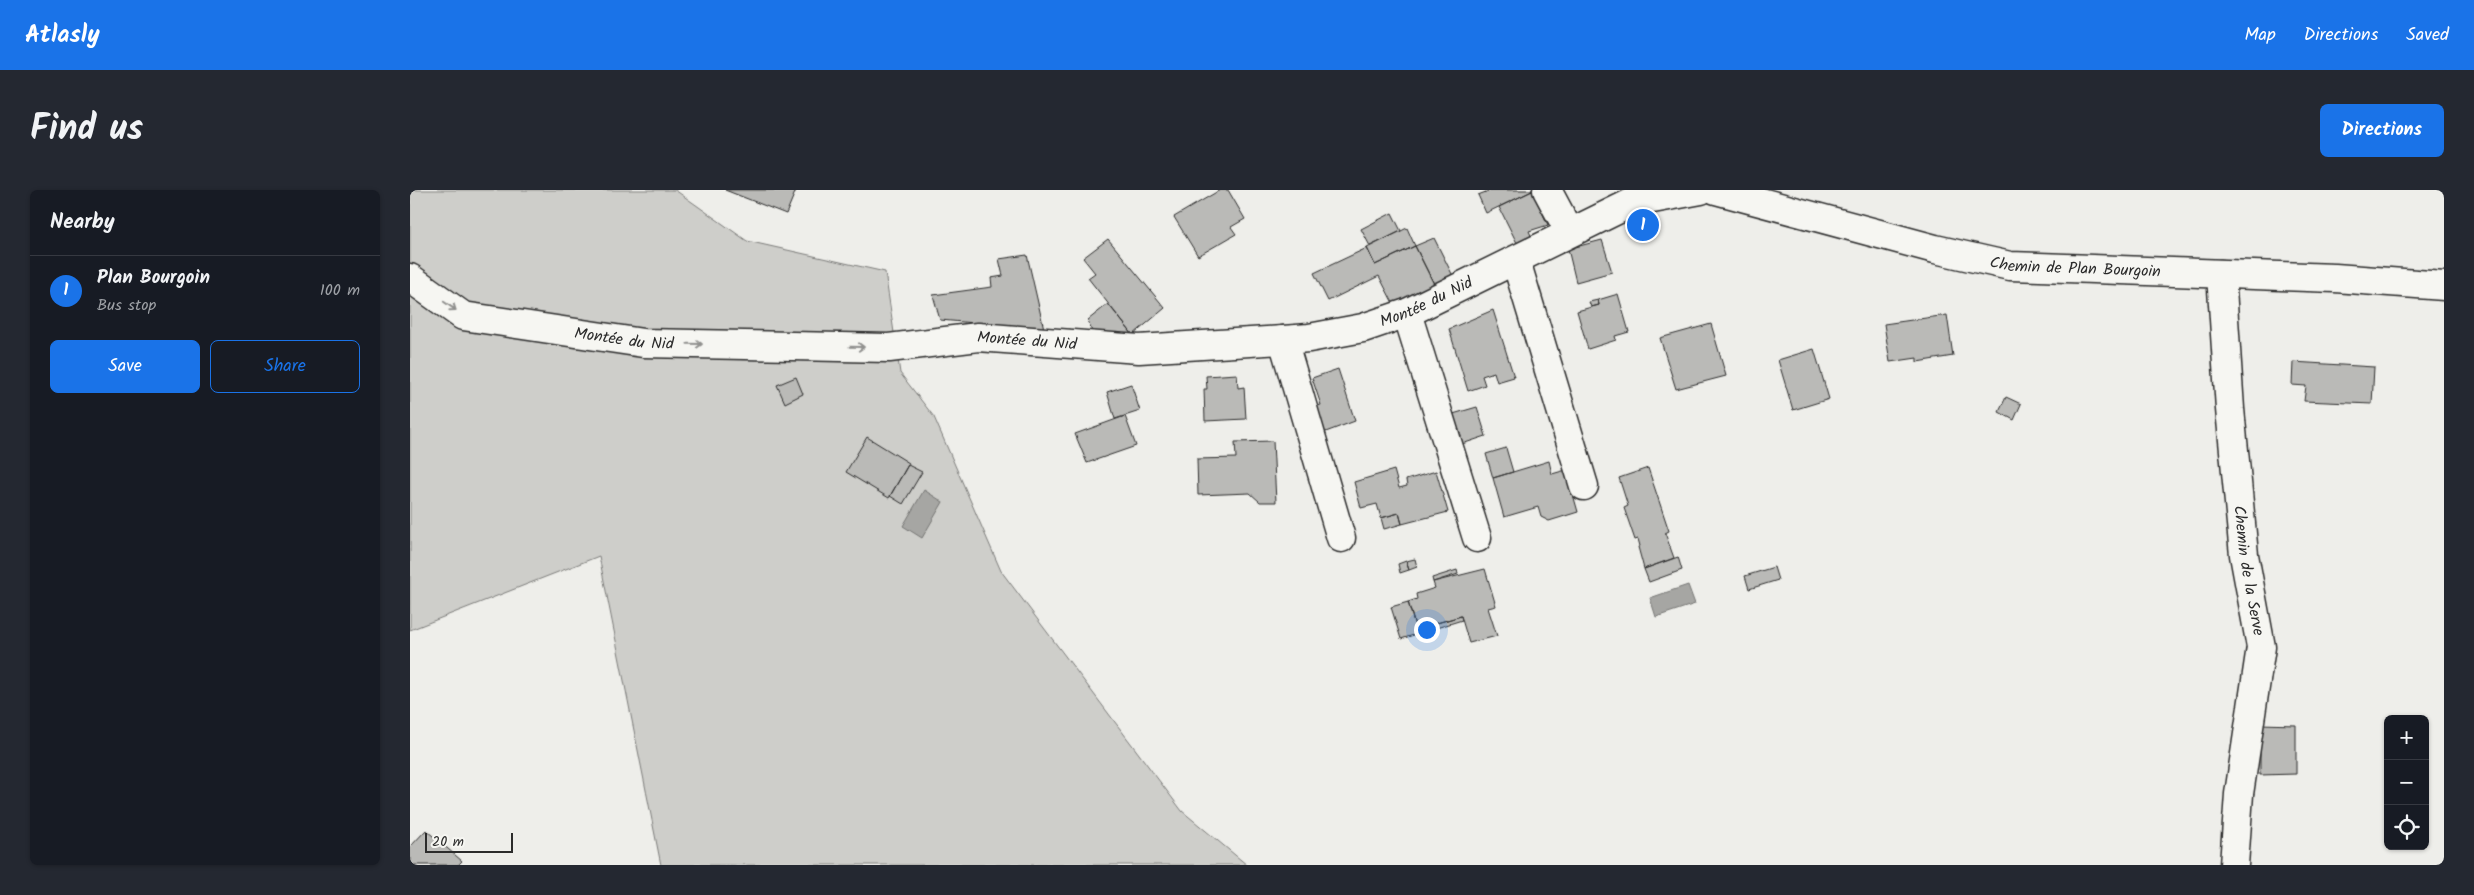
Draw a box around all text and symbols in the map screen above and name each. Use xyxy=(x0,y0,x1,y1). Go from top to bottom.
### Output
text: Atlasly xyxy=(25,16,100,55)
text: Map xyxy=(2244,21,2276,50)
text: Directions xyxy=(2304,21,2378,50)
text: Saved xyxy=(2406,21,2449,50)
text: Find us xyxy=(30,102,143,158)
button: Directions xyxy=(2320,104,2444,157)
text: Nearby xyxy=(50,206,115,239)
pin: 1 xyxy=(1627,206,1659,244)
street label: Chemin de Plan Bourgoin xyxy=(1987,249,2161,284)
text: Plan Bourgoin xyxy=(97,263,210,293)
street label: Montée du Nid xyxy=(1376,270,1478,334)
text: 1 xyxy=(64,278,68,303)
text: 100 m xyxy=(320,278,360,303)
text: Bus stop xyxy=(97,293,156,318)
one-way arrow xyxy=(443,301,457,311)
street label: Montée du Nid xyxy=(573,320,675,356)
street label: Montée du Nid xyxy=(976,324,1079,357)
one-way arrow xyxy=(686,339,703,349)
button: Save xyxy=(50,340,200,393)
button: Share xyxy=(210,340,360,393)
one-way arrow xyxy=(849,343,865,352)
street label: Chemin de la Serve xyxy=(2227,504,2271,638)
your location xyxy=(1414,617,1440,643)
map controls xyxy=(2384,715,2429,850)
button: + xyxy=(2384,715,2429,760)
button: − xyxy=(2384,760,2429,805)
button: locate xyxy=(2384,805,2429,850)
scale bar xyxy=(425,830,512,853)
text: 20 m xyxy=(432,831,464,853)

